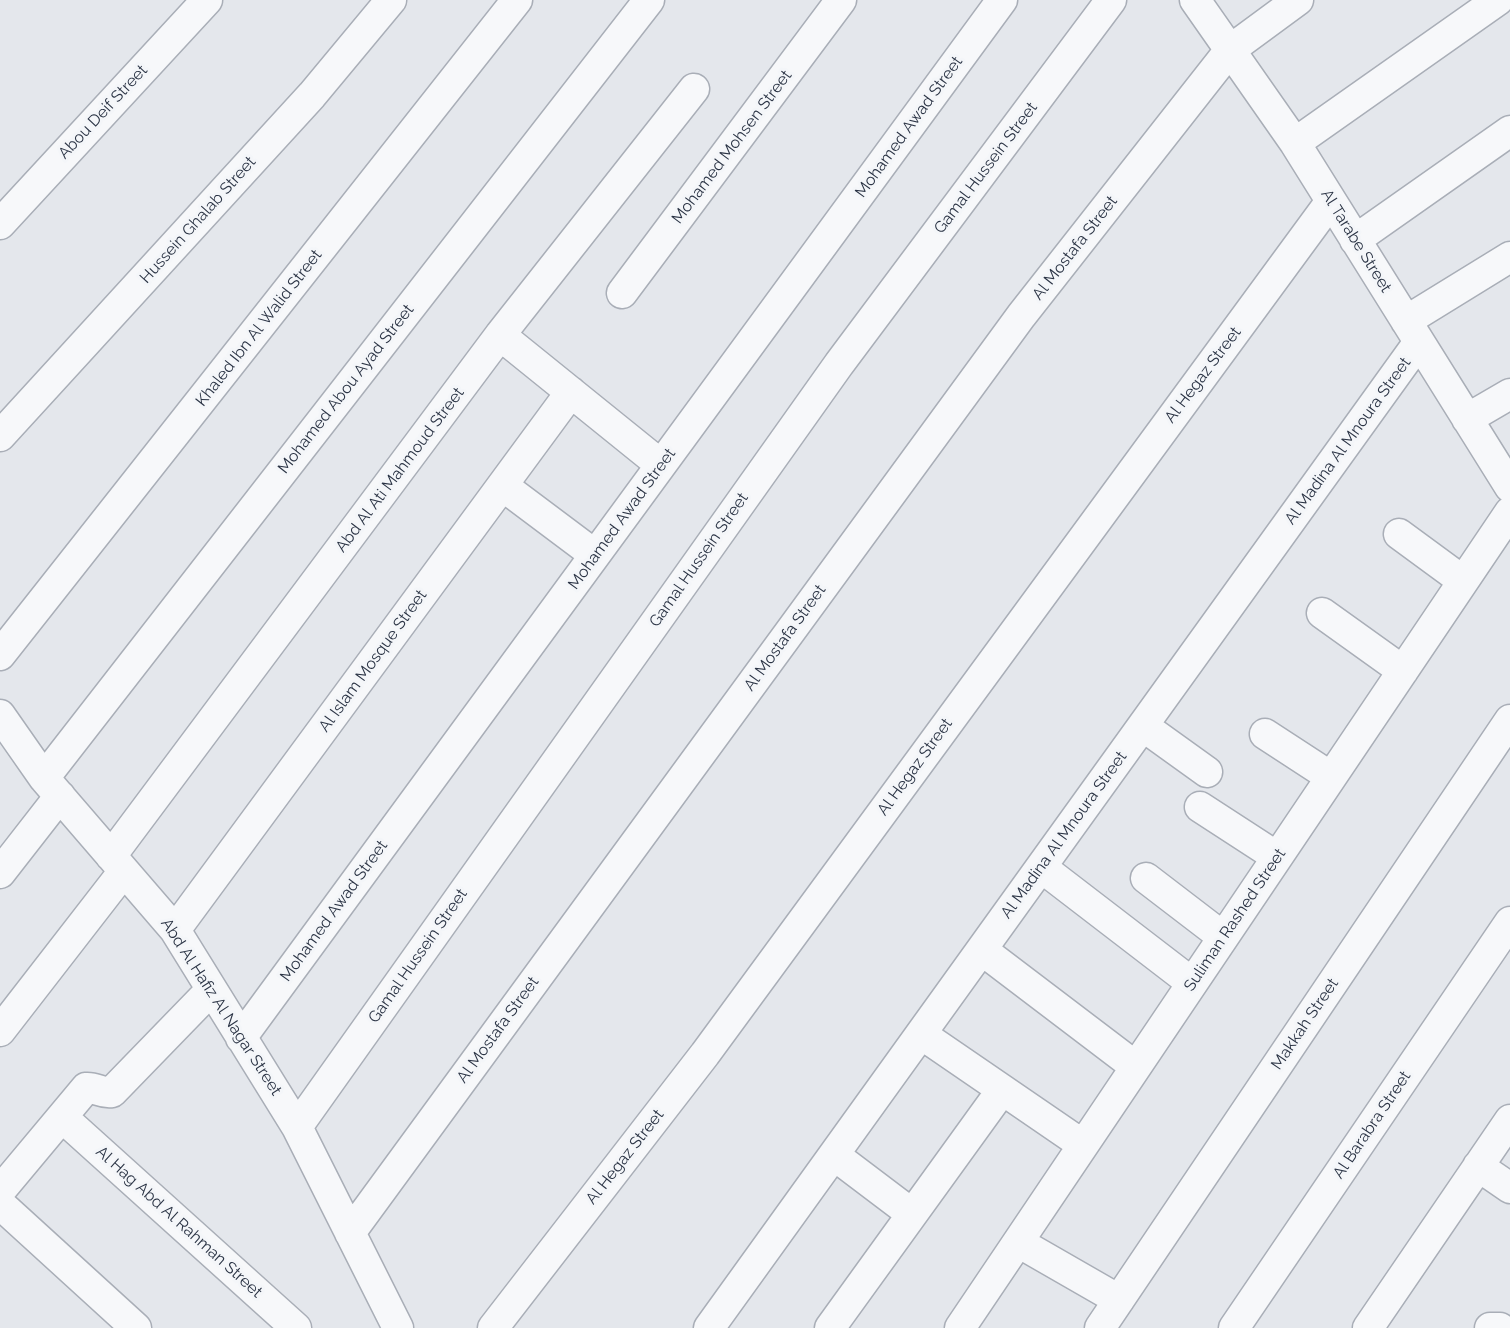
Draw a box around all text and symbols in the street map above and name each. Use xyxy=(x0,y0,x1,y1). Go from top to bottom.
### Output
street label: Mohamed Awad Street xyxy=(851,53,967,201)
street label: Abou Deif Street xyxy=(54,61,152,163)
street label: Mohamed Mohsen Street xyxy=(668,66,796,228)
street label: Gamal Hussein Street xyxy=(930,99,1042,237)
street label: Hussein Ghalab Street xyxy=(136,153,260,287)
street label: Al Tarabe Street xyxy=(1317,186,1395,296)
street label: Al Mostafa Street xyxy=(1028,192,1122,304)
street label: Khaled Ibn Al Walid Street xyxy=(192,246,326,410)
street label: Mohamed Abou Ayad Street xyxy=(274,301,418,477)
street label: Al Hegaz Street xyxy=(1161,323,1245,427)
street label: Al Madina Al Mnoura Street xyxy=(1281,354,1415,528)
street label: Abd Al Ati Mahmoud Street xyxy=(332,384,468,556)
street label: Mohamed Awad Street xyxy=(564,445,680,593)
street label: Gamal Hussein Street xyxy=(645,489,753,631)
street label: Al Mostafa Street xyxy=(740,581,830,695)
street label: Al Islam Mosque Street xyxy=(315,586,431,736)
street label: Al Hegaz Street xyxy=(873,715,957,819)
street label: Al Madina Al Mnoura Street xyxy=(997,748,1131,922)
street label: Mohamed Awad Street xyxy=(276,837,392,985)
street label: Suliman Rashed Street xyxy=(1180,845,1290,995)
street label: Gamal Hussein Street xyxy=(364,885,472,1027)
street label: Abd Al Hafiz Al Nagar Street xyxy=(157,915,285,1099)
street label: Al Mostafa Street xyxy=(453,973,543,1087)
street label: Makkah Street xyxy=(1267,975,1343,1073)
street label: Al Barabra Street xyxy=(1329,1068,1415,1182)
street label: Al Hegaz Street xyxy=(582,1106,668,1208)
street label: Al Hag Abd Al Rahman Street xyxy=(92,1142,266,1302)

